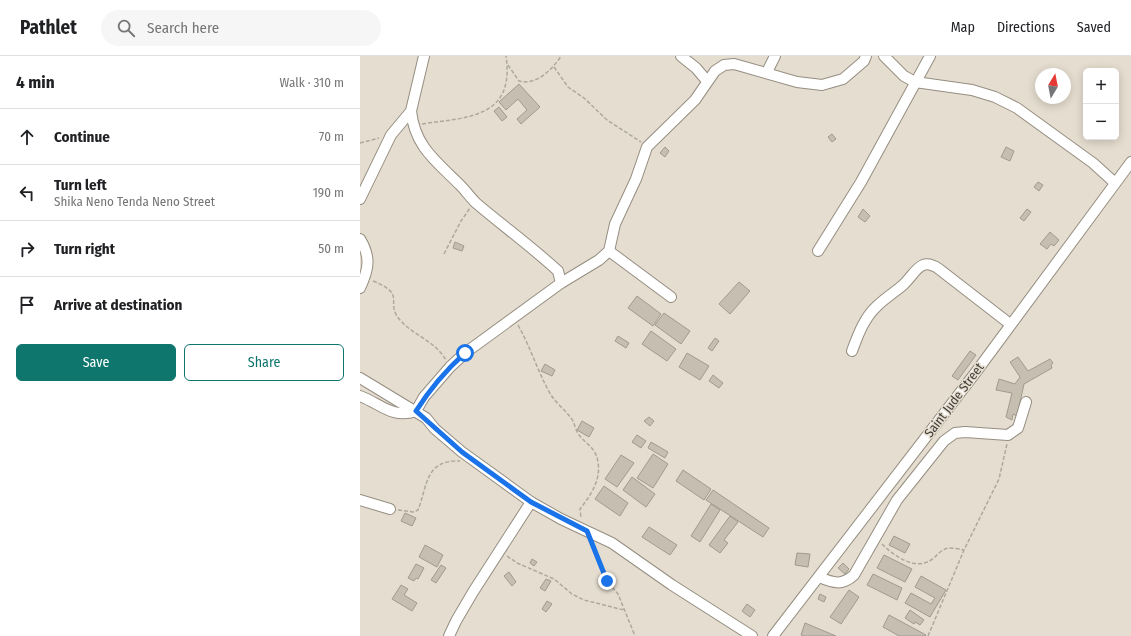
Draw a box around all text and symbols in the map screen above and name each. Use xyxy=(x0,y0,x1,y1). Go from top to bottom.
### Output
search box xyxy=(101,10,381,46)
text: Pathlet xyxy=(20,16,77,39)
icon: search xyxy=(115,17,137,39)
text: Search here xyxy=(147,19,219,37)
text: Map xyxy=(951,19,975,36)
text: Directions xyxy=(997,19,1055,36)
text: Saved xyxy=(1077,19,1111,36)
north arrow xyxy=(1035,68,1071,104)
map controls xyxy=(1083,68,1119,140)
button: + xyxy=(1083,68,1119,104)
text: 4 min xyxy=(16,72,55,93)
text: Walk · 310 m xyxy=(280,75,344,90)
button: − xyxy=(1083,104,1119,140)
icon: ahead xyxy=(16,126,38,148)
text: Continue xyxy=(54,128,110,146)
text: 70 m xyxy=(319,129,344,144)
text: Turn left xyxy=(54,176,107,194)
icon: left xyxy=(16,182,38,204)
text: 190 m xyxy=(313,185,344,200)
text: Shika Neno Tenda Neno Street xyxy=(54,194,215,209)
icon: right xyxy=(16,238,38,260)
text: Turn right xyxy=(54,240,115,258)
text: 50 m xyxy=(318,241,344,256)
icon: arrive xyxy=(16,294,38,316)
text: Arrive at destination xyxy=(54,296,182,314)
button: Save xyxy=(16,344,176,381)
button: Share xyxy=(184,344,344,381)
route start xyxy=(456,344,474,362)
street label: Saint Jude Street xyxy=(921,359,987,440)
route end xyxy=(598,572,616,590)

